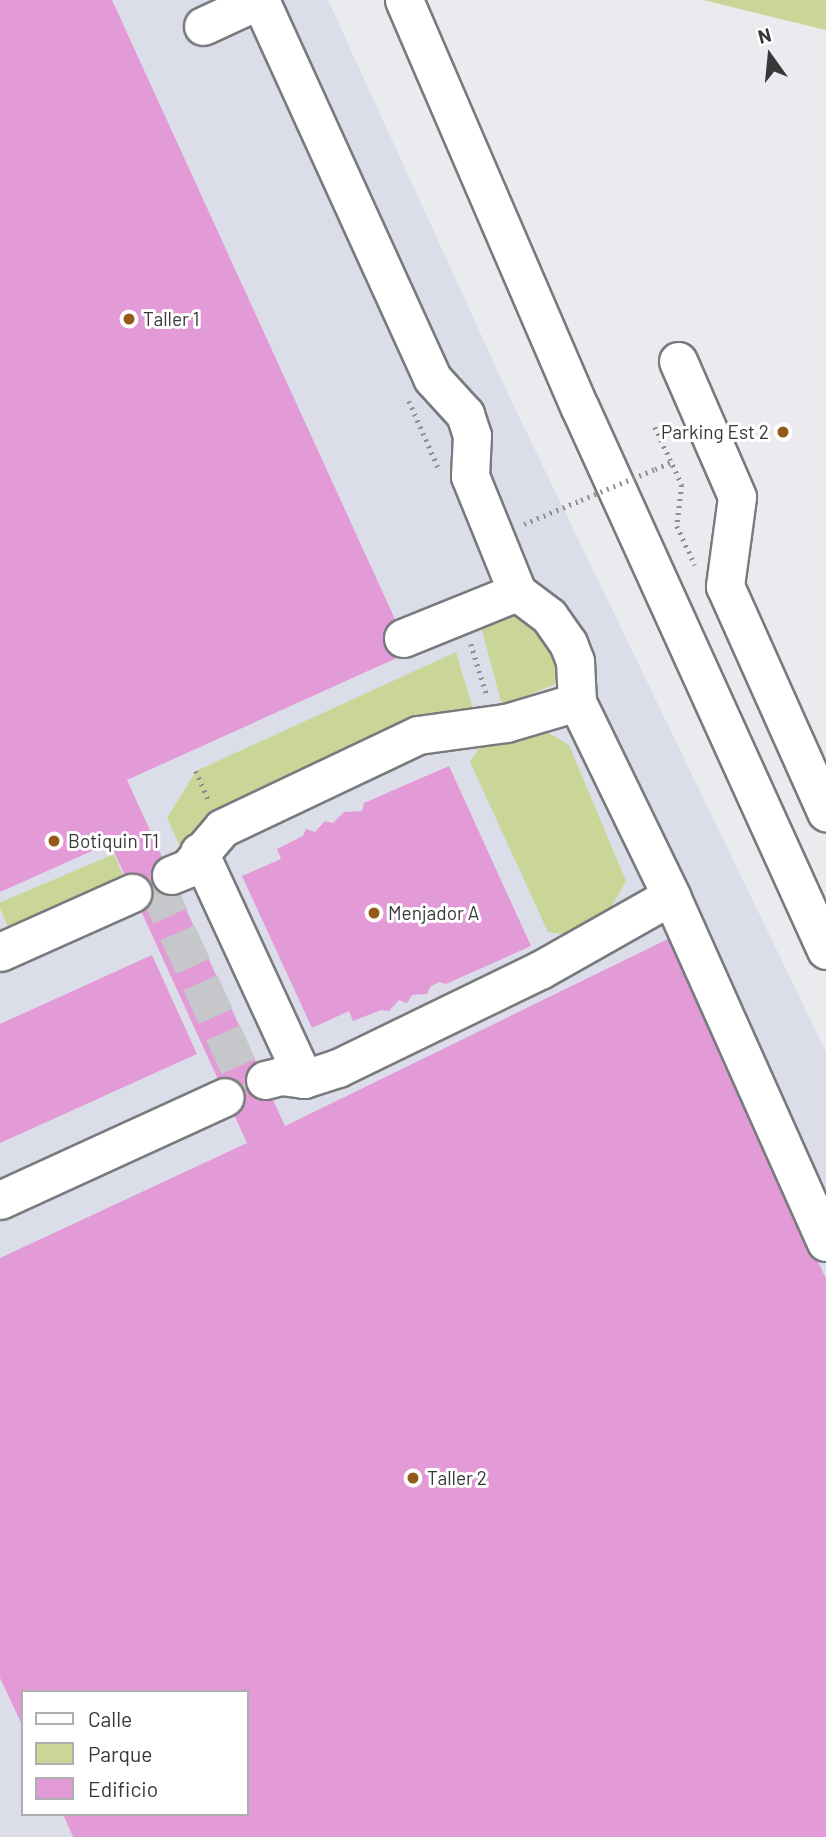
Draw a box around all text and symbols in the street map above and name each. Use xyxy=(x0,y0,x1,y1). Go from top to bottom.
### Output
north arrow xyxy=(735,21,805,91)
text: N xyxy=(755,22,774,48)
place label: Taller 1 xyxy=(143,308,199,330)
marker: Taller 1 xyxy=(121,311,137,327)
place label: Parking Est 2 xyxy=(661,421,769,443)
marker: Parking Est 2 xyxy=(775,424,791,440)
place label: Botiquin T1 xyxy=(68,830,159,852)
marker: Botiquin T1 xyxy=(46,833,62,849)
place label: Menjador A xyxy=(388,902,479,924)
marker: Menjador A xyxy=(366,905,382,921)
place label: Taller 2 xyxy=(427,1467,487,1489)
marker: Taller 2 xyxy=(405,1470,421,1486)
legend xyxy=(21,1690,248,1816)
text: Calle xyxy=(88,1706,132,1731)
text: Parque xyxy=(88,1741,153,1766)
text: Edificio xyxy=(88,1776,158,1801)

